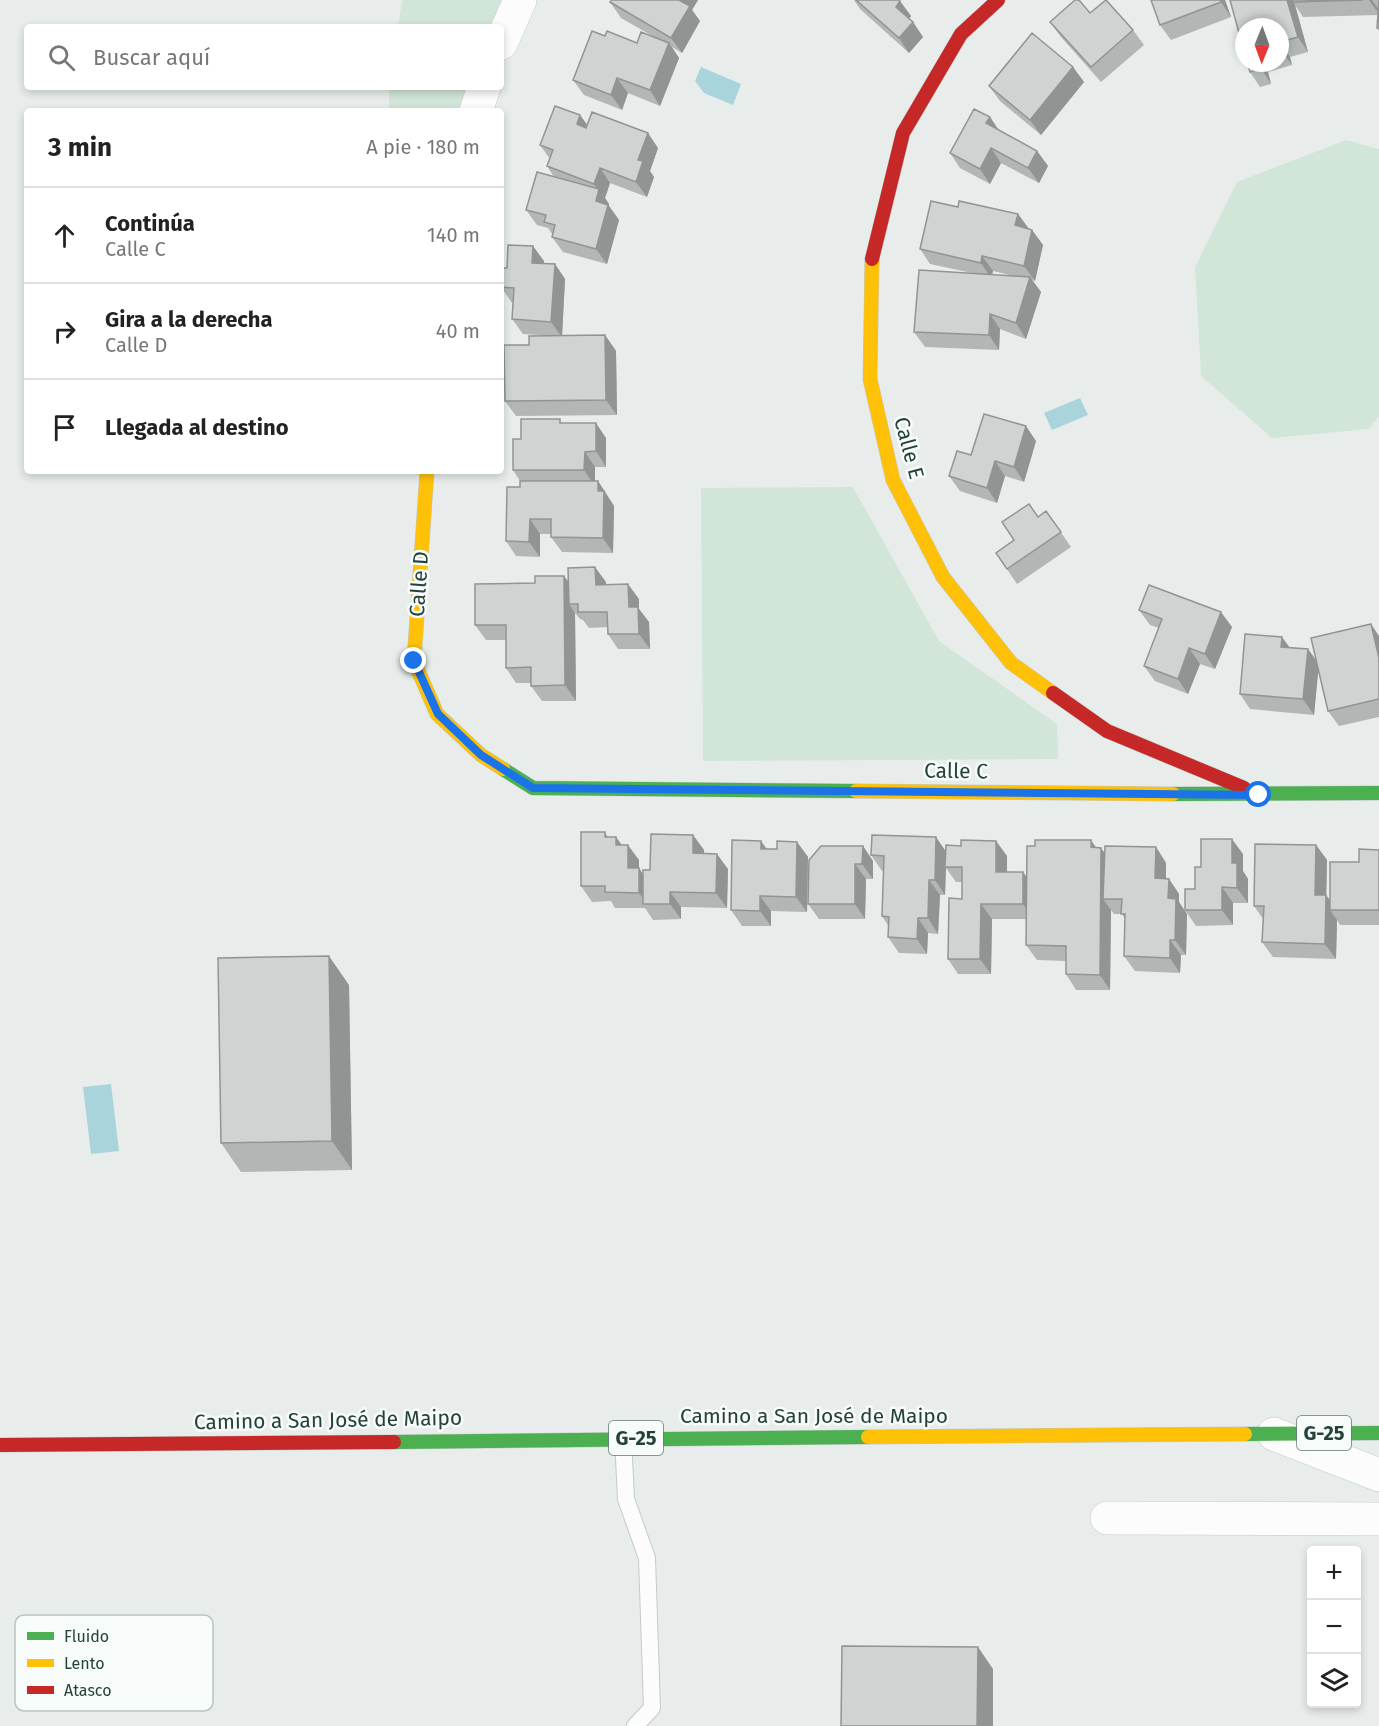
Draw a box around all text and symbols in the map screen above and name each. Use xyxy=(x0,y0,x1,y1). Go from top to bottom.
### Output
north arrow xyxy=(1235,18,1289,72)
search box xyxy=(24,24,504,90)
icon: search xyxy=(45,41,78,74)
text: Buscar aquí xyxy=(93,44,210,71)
text: 3 min xyxy=(48,132,112,163)
text: A pie · 180 m xyxy=(366,135,480,159)
text: Continúa xyxy=(105,210,195,237)
icon: ahead xyxy=(48,219,81,252)
text: 140 m xyxy=(427,223,480,247)
text: Calle C xyxy=(105,237,166,261)
text: Gira a la derecha xyxy=(105,306,273,333)
icon: right xyxy=(48,315,81,348)
text: 40 m xyxy=(436,319,480,343)
text: Calle D xyxy=(105,333,167,357)
icon: arrive xyxy=(48,411,81,444)
text: Llegada al destino xyxy=(105,414,289,441)
street label: Calle E xyxy=(888,414,930,482)
street label: Calle D xyxy=(404,550,434,618)
route end xyxy=(400,647,426,673)
street label: Calle C xyxy=(924,757,988,785)
route start xyxy=(1245,781,1271,807)
street label: Camino a San José de Maipo xyxy=(680,1403,948,1429)
street label: Camino a San José de Maipo xyxy=(194,1405,462,1435)
road number: G-25 xyxy=(1297,1416,1351,1450)
road number: G-25 xyxy=(609,1421,663,1455)
map controls xyxy=(1307,1546,1361,1708)
button: + xyxy=(1307,1546,1361,1600)
button: − xyxy=(1307,1600,1361,1654)
legend xyxy=(15,1615,213,1711)
text: Fluido xyxy=(64,1627,109,1646)
text: Lento xyxy=(64,1654,105,1673)
button: layers xyxy=(1307,1654,1361,1708)
text: Atasco xyxy=(64,1681,112,1700)

